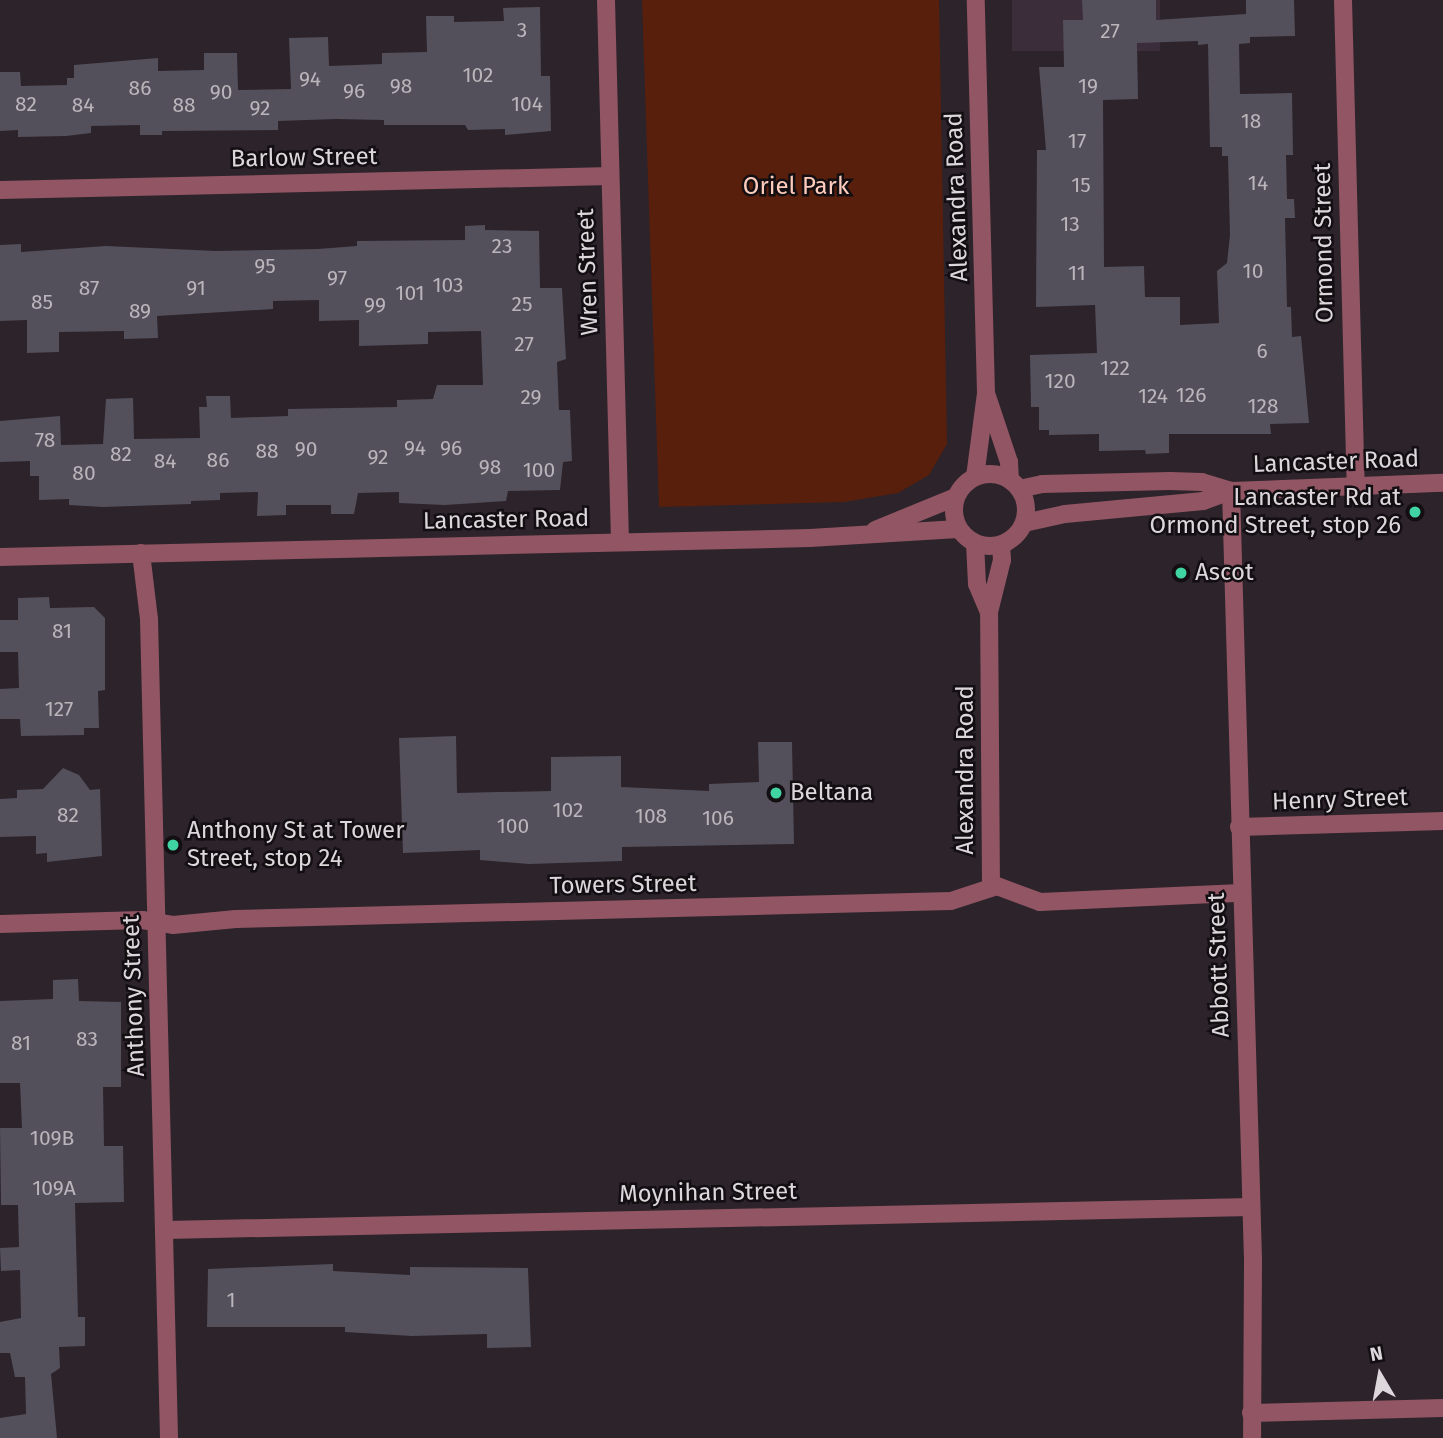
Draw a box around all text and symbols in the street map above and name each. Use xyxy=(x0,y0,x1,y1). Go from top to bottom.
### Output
house number: 3 xyxy=(517,17,527,43)
house number: 27 xyxy=(1100,18,1120,44)
house number: 102 xyxy=(463,62,493,88)
house number: 94 xyxy=(299,66,321,92)
house number: 98 xyxy=(390,73,412,99)
house number: 19 xyxy=(1078,73,1098,99)
house number: 86 xyxy=(129,75,151,101)
house number: 96 xyxy=(343,78,365,104)
house number: 90 xyxy=(210,79,232,105)
house number: 82 xyxy=(15,91,37,117)
house number: 104 xyxy=(511,91,543,117)
house number: 84 xyxy=(72,92,94,118)
house number: 88 xyxy=(172,92,196,118)
house number: 92 xyxy=(250,95,270,121)
house number: 18 xyxy=(1241,108,1261,134)
street label: Alexandra Road xyxy=(940,112,974,282)
house number: 17 xyxy=(1068,128,1086,154)
street label: Barlow Street xyxy=(230,142,378,174)
street label: Ormond Street xyxy=(1308,163,1340,323)
house number: 14 xyxy=(1248,170,1268,196)
house number: 15 xyxy=(1071,172,1091,198)
park label: Oriel Park xyxy=(743,173,849,201)
street label: Wren Street xyxy=(571,208,605,336)
house number: 13 xyxy=(1060,211,1080,237)
house number: 23 xyxy=(492,233,512,259)
house number: 95 xyxy=(254,253,276,279)
house number: 10 xyxy=(1243,258,1263,284)
house number: 11 xyxy=(1068,260,1086,286)
house number: 97 xyxy=(327,265,347,291)
house number: 103 xyxy=(432,272,464,298)
house number: 87 xyxy=(79,275,99,301)
house number: 91 xyxy=(186,275,206,301)
house number: 101 xyxy=(395,280,425,306)
house number: 85 xyxy=(31,289,53,315)
house number: 25 xyxy=(512,291,532,317)
house number: 99 xyxy=(364,292,386,318)
house number: 89 xyxy=(129,298,151,324)
house number: 27 xyxy=(514,331,534,357)
house number: 6 xyxy=(1256,338,1268,364)
house number: 122 xyxy=(1100,355,1130,381)
house number: 120 xyxy=(1044,368,1076,394)
house number: 126 xyxy=(1176,382,1206,408)
house number: 124 xyxy=(1138,383,1168,409)
house number: 29 xyxy=(520,384,542,410)
house number: 128 xyxy=(1247,393,1279,419)
house number: 78 xyxy=(35,427,55,453)
house number: 94 xyxy=(404,435,426,461)
house number: 96 xyxy=(440,435,462,461)
house number: 90 xyxy=(295,436,317,462)
house number: 88 xyxy=(255,438,279,464)
house number: 82 xyxy=(110,441,132,467)
house number: 92 xyxy=(368,444,388,470)
street label: Lancaster Road xyxy=(1252,445,1420,479)
house number: 86 xyxy=(207,447,229,473)
house number: 84 xyxy=(154,448,176,474)
house number: 98 xyxy=(479,454,501,480)
house number: 100 xyxy=(523,457,555,483)
house number: 80 xyxy=(72,460,96,486)
place label: Lancaster Rd at Ormond Street, stop 26 xyxy=(1150,484,1401,540)
street label: Lancaster Road xyxy=(423,504,589,536)
marker: Lancaster Rd at Ormond Street, stop 26 xyxy=(1407,504,1423,520)
place label: Ascot xyxy=(1195,559,1254,587)
marker: Ascot xyxy=(1173,565,1189,581)
house number: 81 xyxy=(52,618,72,644)
street label: Alexandra Road xyxy=(952,685,980,855)
house number: 127 xyxy=(45,696,73,722)
place label: Beltana xyxy=(790,779,873,807)
street label: Henry Street xyxy=(1272,783,1408,817)
marker: Beltana xyxy=(768,785,784,801)
house number: 102 xyxy=(553,797,583,823)
house number: 82 xyxy=(57,802,79,828)
house number: 108 xyxy=(635,803,667,829)
house number: 106 xyxy=(702,805,734,831)
house number: 100 xyxy=(497,813,529,839)
place label: Anthony St at Tower Street, stop 24 xyxy=(187,817,404,873)
marker: Anthony St at Tower Street, stop 24 xyxy=(165,837,181,853)
street label: Towers Street xyxy=(549,869,697,901)
street label: Abbott Street xyxy=(1202,892,1236,1038)
street label: Anthony Street xyxy=(117,915,151,1077)
house number: 83 xyxy=(76,1026,98,1052)
house number: 81 xyxy=(11,1030,31,1056)
house number: 109B xyxy=(30,1125,74,1151)
house number: 109A xyxy=(32,1175,76,1201)
street label: Moynihan Street xyxy=(619,1177,797,1209)
house number: 1 xyxy=(226,1287,236,1313)
north arrow xyxy=(1345,1340,1415,1410)
text: N xyxy=(1368,1341,1384,1366)

